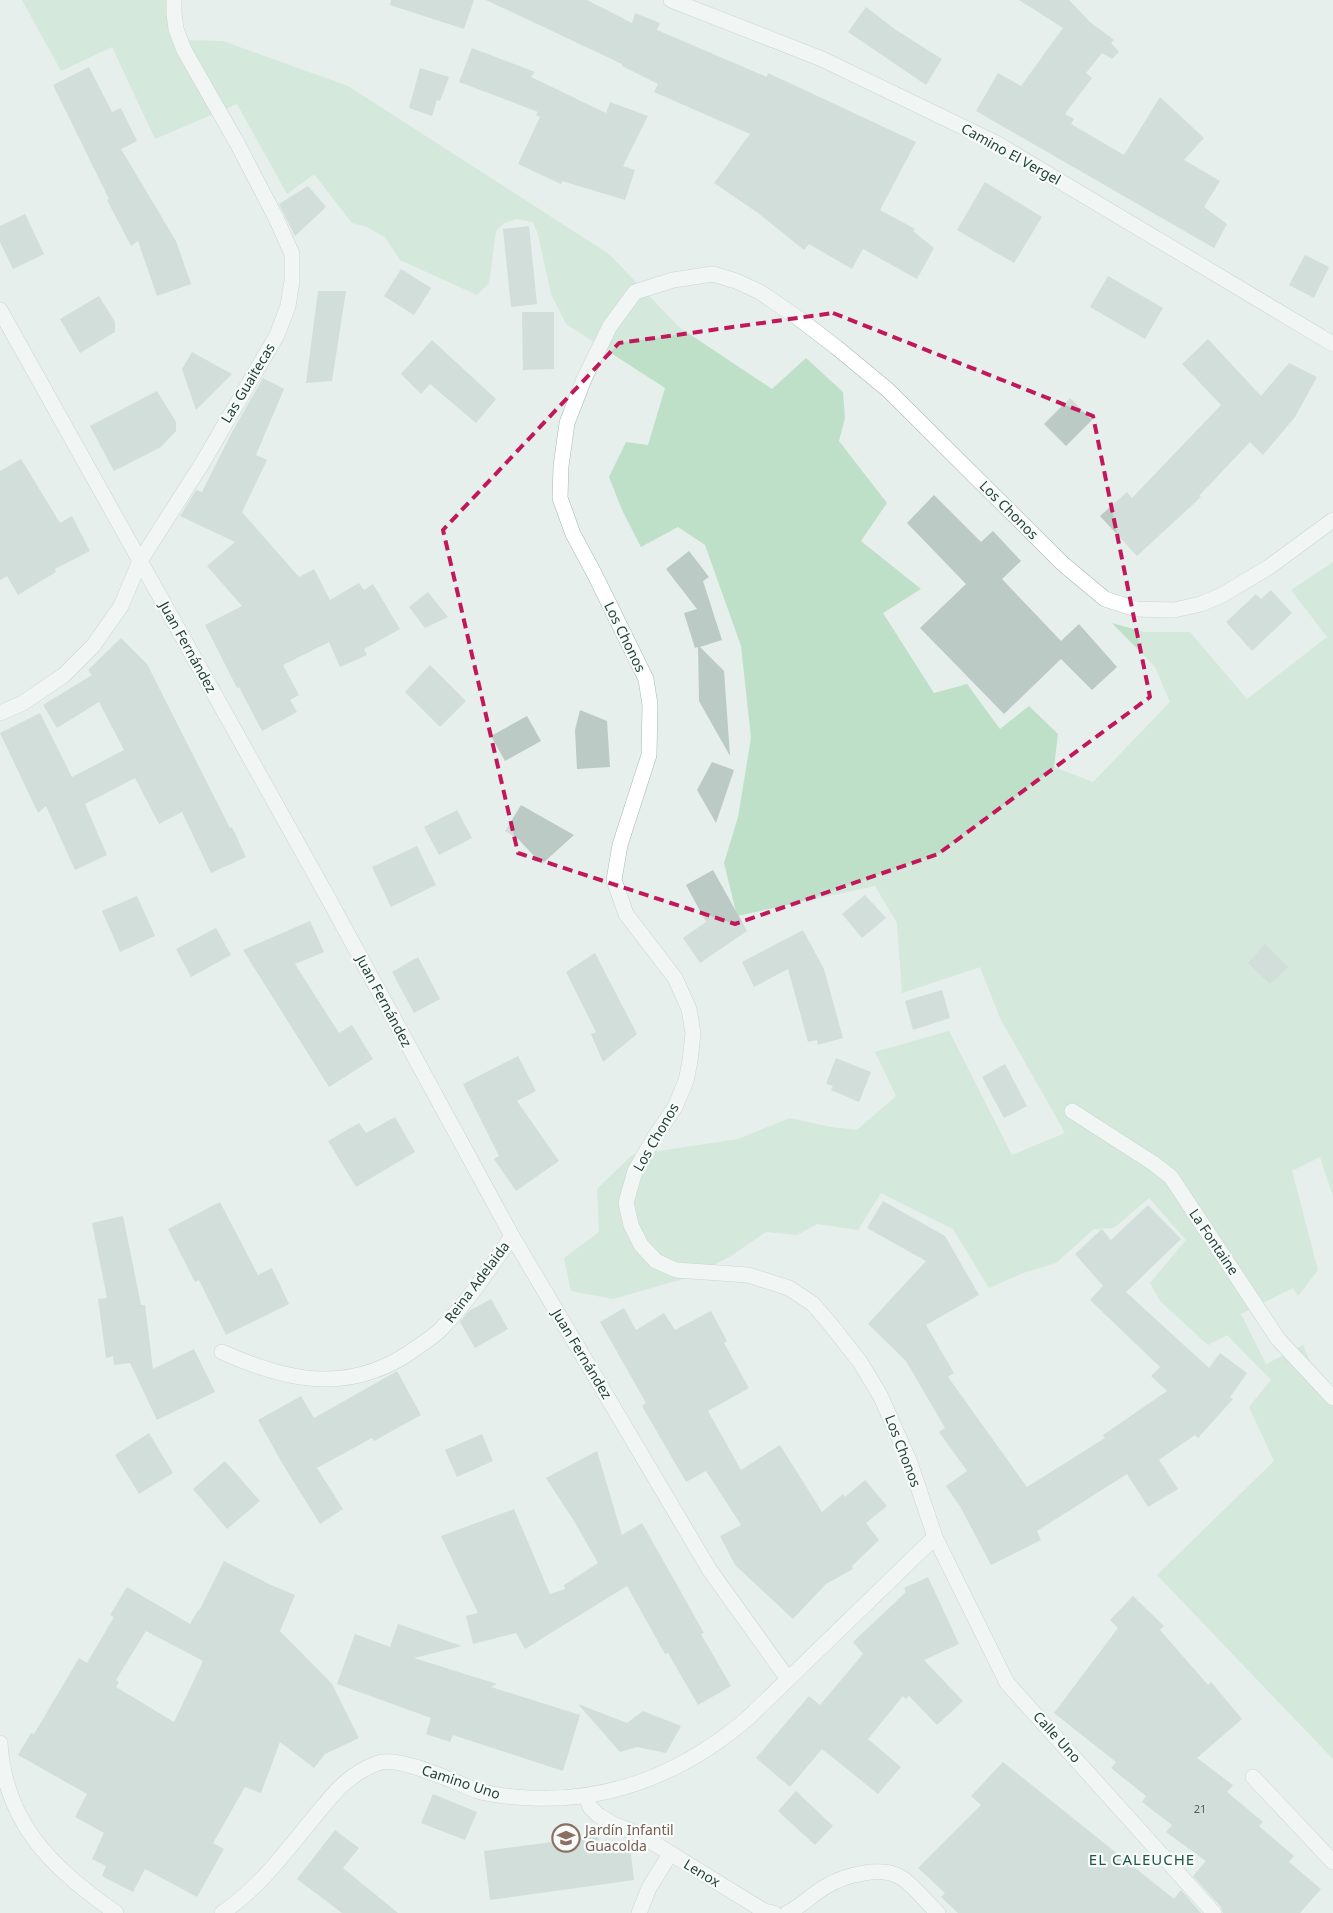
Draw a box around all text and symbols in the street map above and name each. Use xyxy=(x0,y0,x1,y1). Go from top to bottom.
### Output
street label: Camino El Vergel xyxy=(958,118,1064,189)
street label: Las Guaitecas xyxy=(216,339,279,426)
street label: Los Chonos xyxy=(976,476,1043,543)
street label: Juan Fernández xyxy=(155,596,222,696)
street label: Los Chonos xyxy=(600,598,651,675)
street label: Juan Fernández xyxy=(351,950,417,1050)
street label: Los Chonos xyxy=(628,1099,683,1174)
street label: La Fontaine xyxy=(1185,1205,1244,1279)
street label: Reina Adelaida xyxy=(440,1237,513,1326)
street label: Juan Fernández xyxy=(547,1304,617,1403)
street label: Los Chonos xyxy=(881,1412,926,1490)
street label: Calle Uno xyxy=(1029,1707,1085,1766)
street label: Camino Uno xyxy=(419,1760,503,1803)
house number: 21 xyxy=(1194,1801,1206,1816)
place label: Jardín Infantil Guacolda xyxy=(583,1820,674,1855)
school or university icon: Jardín Infantil Guacolda xyxy=(551,1823,581,1853)
district label: EL CALEUCHE xyxy=(1089,1849,1195,1869)
street label: Lenox xyxy=(680,1854,725,1891)

